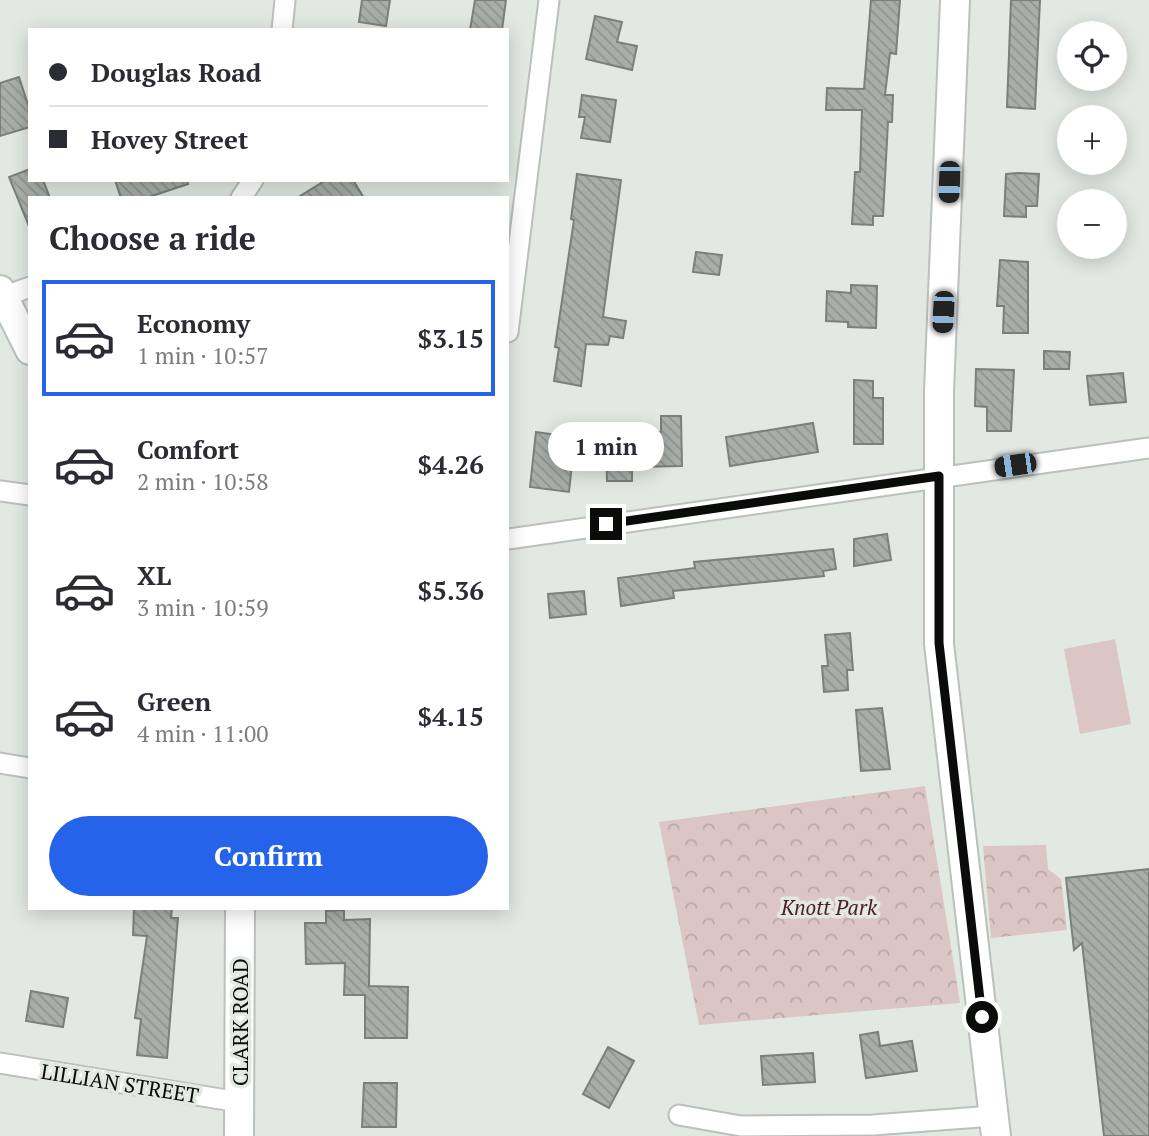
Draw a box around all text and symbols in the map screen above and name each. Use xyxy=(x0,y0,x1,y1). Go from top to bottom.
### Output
map controls xyxy=(1057,21,1127,259)
button: locate xyxy=(1057,21,1127,91)
text: Douglas Road xyxy=(91,55,261,89)
button: + xyxy=(1057,105,1127,175)
text: Hovey Street xyxy=(91,122,248,156)
car xyxy=(938,161,961,203)
button: − xyxy=(1057,189,1127,259)
text: Choose a ride xyxy=(49,217,256,259)
car xyxy=(932,290,955,334)
text: Economy xyxy=(137,306,250,340)
icon: car xyxy=(53,307,116,370)
text: $3.15 xyxy=(418,321,484,355)
text: 1 min · 10:57 xyxy=(137,340,269,371)
callout: 1 min xyxy=(548,422,664,472)
text: 1 min xyxy=(575,431,637,462)
text: Comfort xyxy=(137,432,239,466)
icon: car xyxy=(53,433,116,496)
text: $4.26 xyxy=(418,447,484,481)
car xyxy=(993,452,1038,478)
text: 2 min · 10:58 xyxy=(137,466,269,497)
route end xyxy=(590,508,622,540)
text: XL xyxy=(137,558,171,592)
icon: car xyxy=(53,559,116,622)
text: $5.36 xyxy=(418,573,484,607)
text: 3 min · 10:59 xyxy=(137,592,269,623)
text: Green xyxy=(137,684,211,718)
icon: car xyxy=(53,685,116,748)
text: $4.15 xyxy=(418,699,484,733)
text: 4 min · 11:00 xyxy=(137,718,269,749)
button: Confirm xyxy=(49,816,488,896)
park label: Knott Park xyxy=(780,893,878,921)
street label: CLARK ROAD xyxy=(226,958,254,1086)
route start xyxy=(966,1001,998,1033)
street label: LILLIAN STREET xyxy=(39,1057,201,1109)

